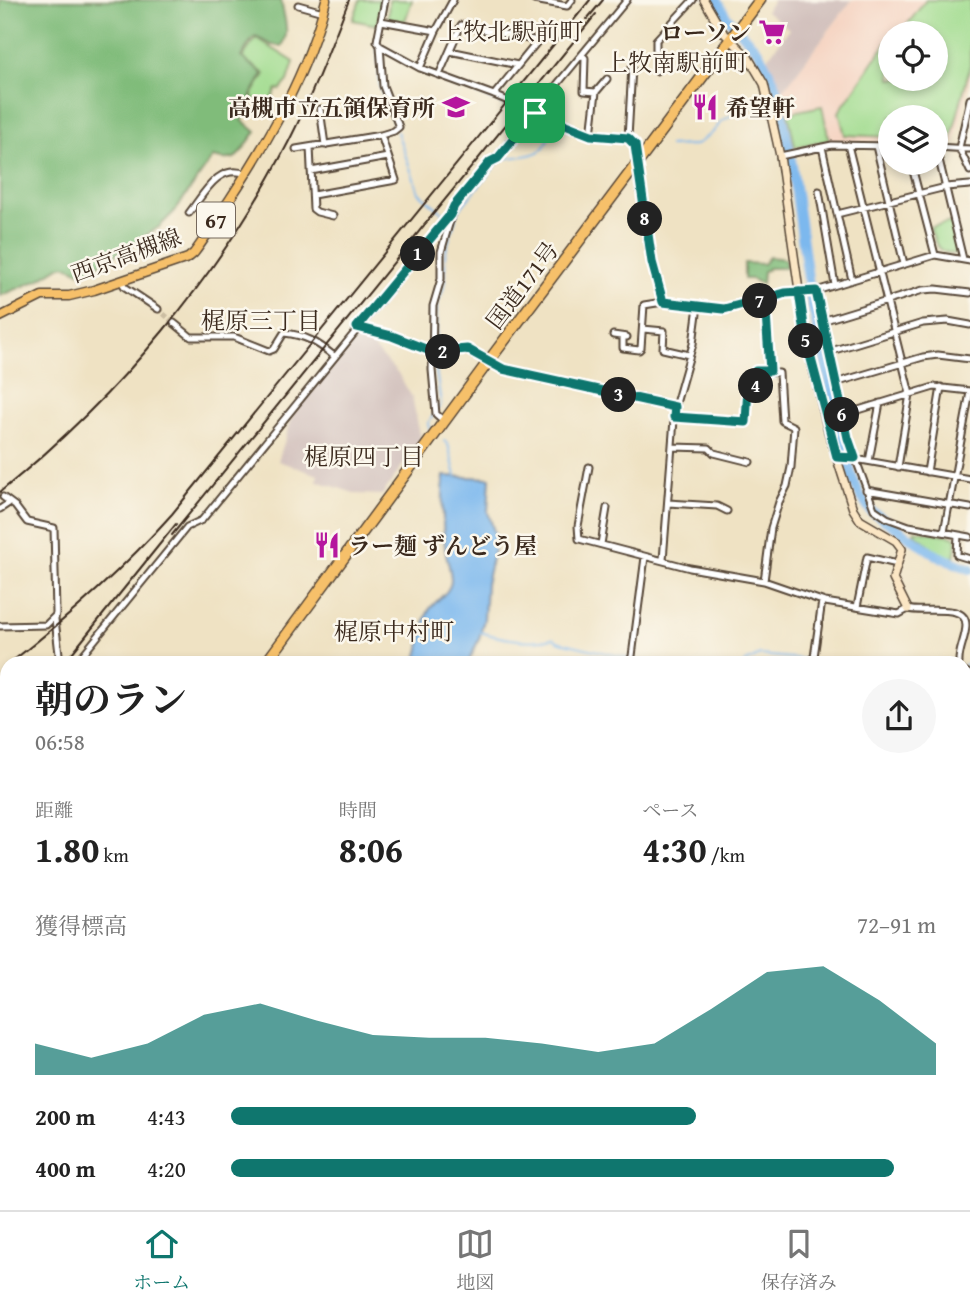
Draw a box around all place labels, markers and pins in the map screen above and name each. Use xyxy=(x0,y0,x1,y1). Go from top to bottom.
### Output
place label: ローソン xyxy=(660,16,751,49)
supermarket icon: ローソン xyxy=(757,17,787,47)
pin xyxy=(505,83,565,143)
place label: 高槻市立五領保育所 xyxy=(228,91,435,124)
place label: 希望軒 xyxy=(726,91,795,124)
school or university icon: 高槻市立五領保育所 xyxy=(441,92,471,122)
restaurant icon: 希望軒 xyxy=(690,92,720,122)
pin: 8 xyxy=(628,202,662,236)
pin: 1 xyxy=(400,236,436,272)
pin: 7 xyxy=(742,284,778,318)
pin: 5 xyxy=(788,324,824,358)
pin: 2 xyxy=(426,334,460,370)
pin: 4 xyxy=(738,368,774,404)
pin: 3 xyxy=(602,378,636,412)
pin: 6 xyxy=(824,398,860,432)
place label: ラー麺 ずんどう屋 xyxy=(348,529,537,562)
restaurant icon: ラー麺 ずんどう屋 xyxy=(312,530,342,560)

